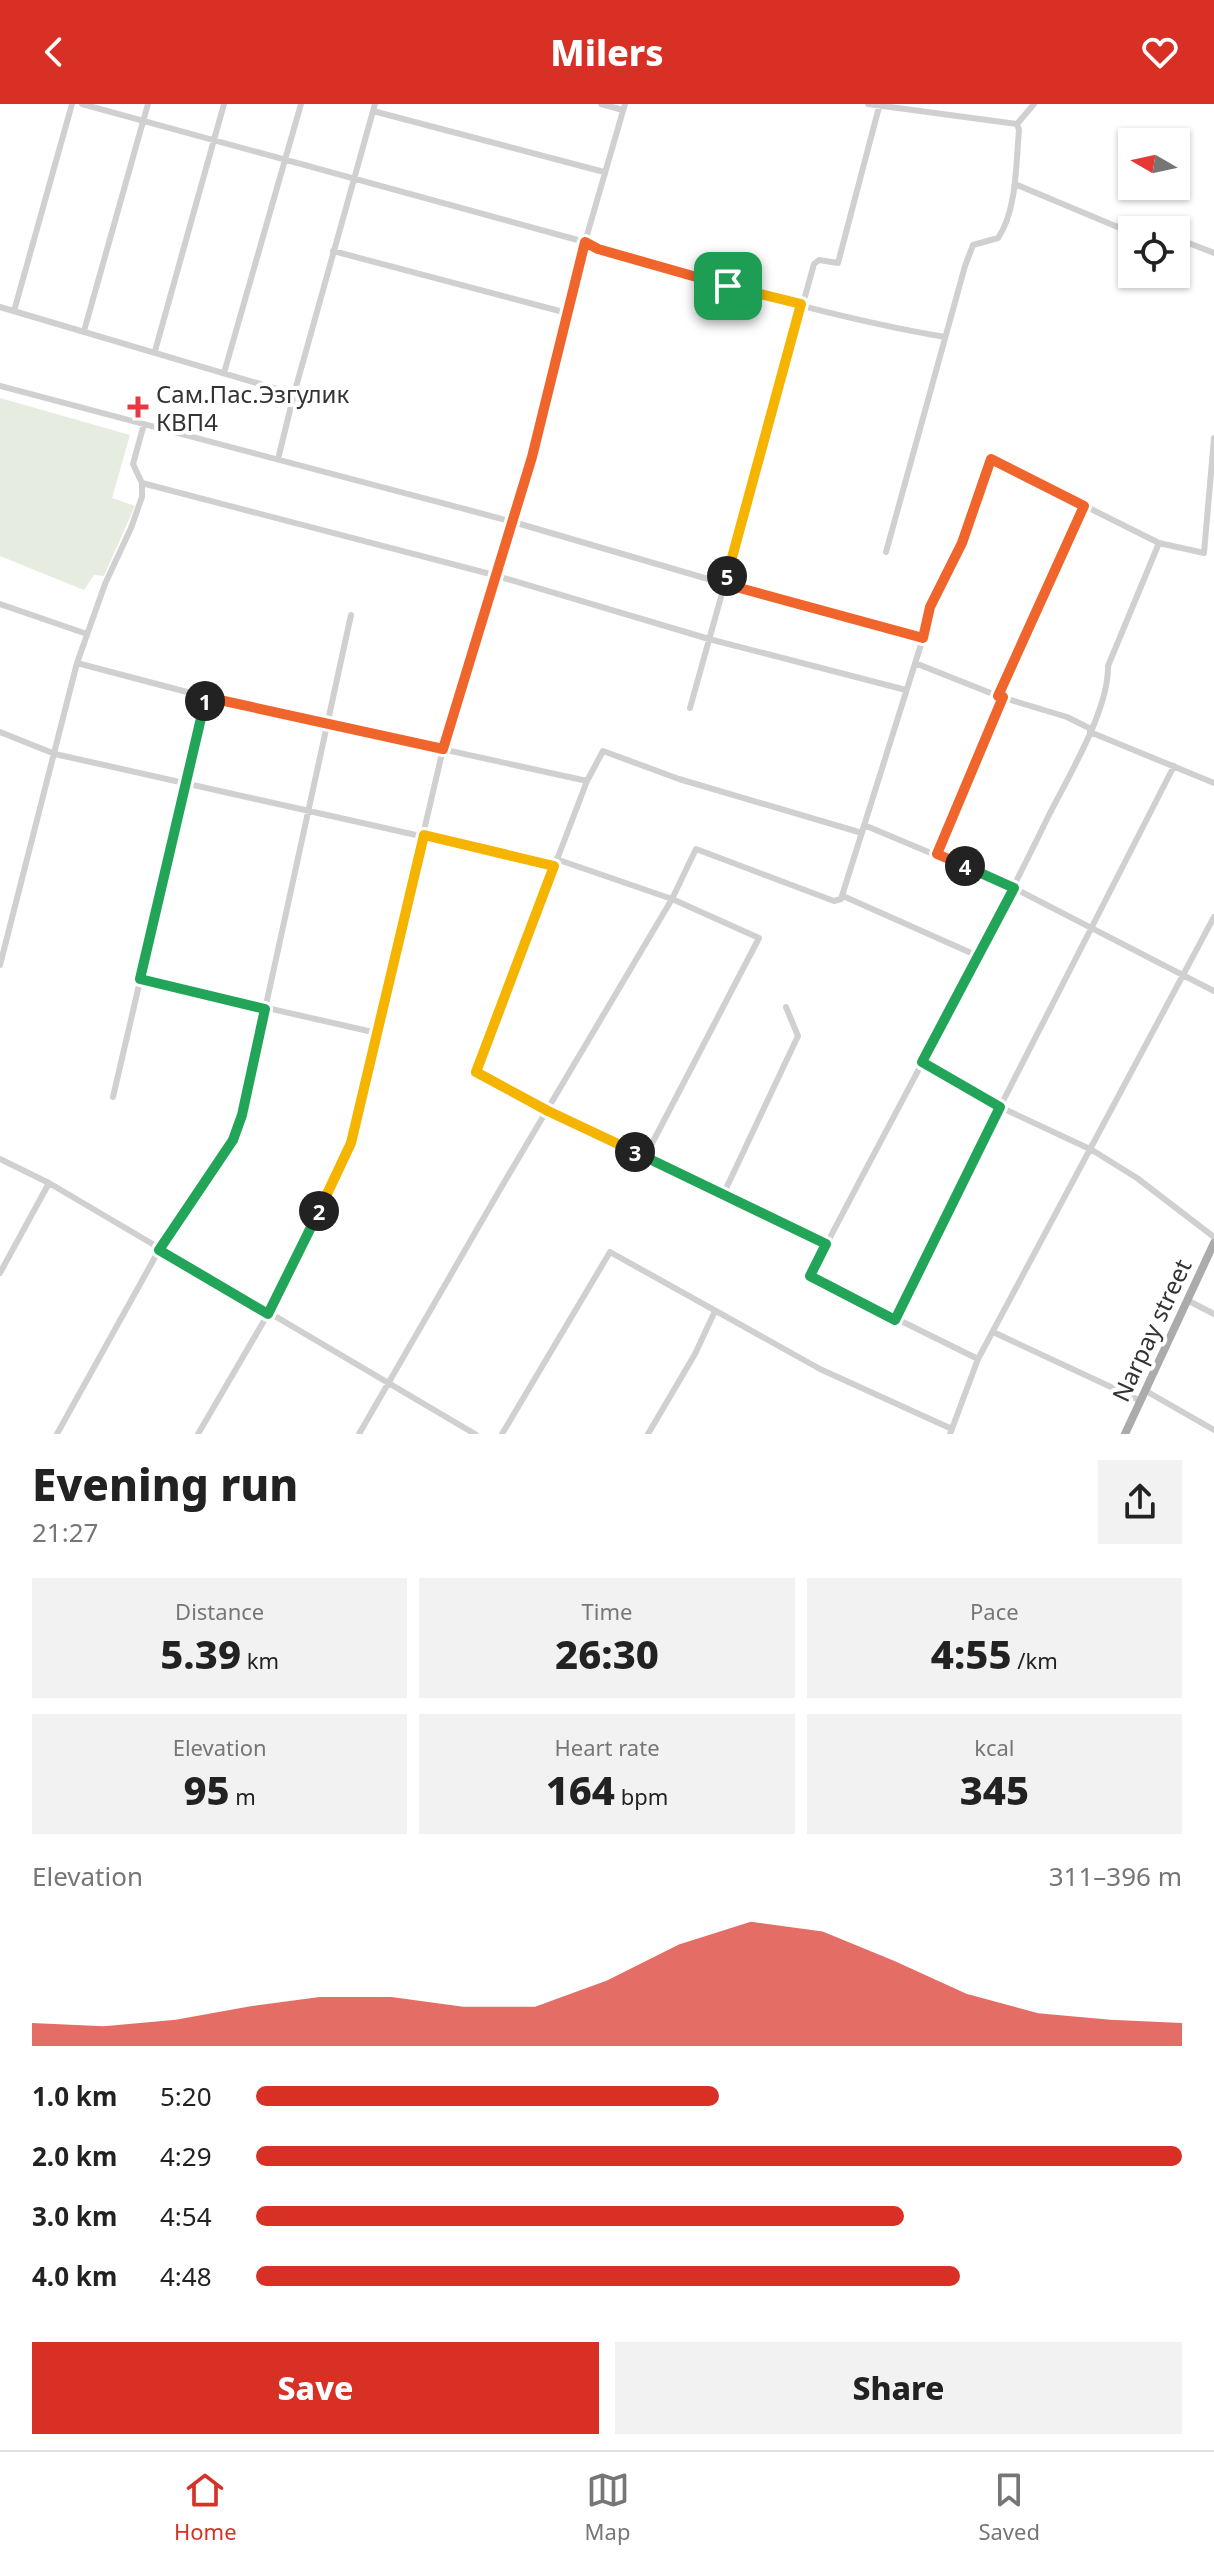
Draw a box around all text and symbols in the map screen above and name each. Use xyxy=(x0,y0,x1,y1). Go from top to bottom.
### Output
text: Milers xyxy=(550,28,664,77)
icon: back xyxy=(32,30,76,74)
icon: heart xyxy=(1138,30,1182,74)
north arrow xyxy=(1118,128,1190,200)
map controls xyxy=(1118,128,1190,288)
button: locate xyxy=(1118,216,1190,288)
pin xyxy=(694,252,762,320)
icon: arrive xyxy=(706,264,750,308)
place label: Сам.Пас.Эзгулик КВП4 xyxy=(156,377,350,438)
marker: Сам.Пас.Эзгулик КВП4 xyxy=(127,396,149,418)
pin: 5 xyxy=(707,556,747,596)
text: 5 xyxy=(721,561,733,591)
pin: 1 xyxy=(185,681,225,721)
text: 1 xyxy=(199,686,211,716)
pin: 4 xyxy=(945,846,985,886)
text: 4 xyxy=(959,851,971,881)
pin: 3 xyxy=(615,1132,655,1172)
text: 3 xyxy=(629,1137,641,1167)
pin: 2 xyxy=(299,1191,339,1231)
text: 2 xyxy=(313,1196,325,1226)
street label: Narpay street xyxy=(1104,1253,1199,1407)
text: Evening run xyxy=(32,1454,298,1514)
button: share xyxy=(1098,1460,1182,1544)
text: 21:27 xyxy=(32,1514,98,1550)
text: Distance xyxy=(175,1596,264,1626)
text: Time xyxy=(582,1596,632,1626)
text: Pace xyxy=(970,1596,1019,1626)
text: 5.39 xyxy=(160,1626,241,1681)
text: 26:30 xyxy=(555,1626,659,1681)
text: 4:55 xyxy=(931,1626,1012,1681)
text: km xyxy=(241,1645,279,1675)
text: /km xyxy=(1012,1645,1058,1675)
text: Elevation xyxy=(173,1732,267,1762)
text: Heart rate xyxy=(554,1732,660,1762)
text: kcal xyxy=(974,1732,1014,1762)
text: 95 xyxy=(183,1762,230,1817)
text: 164 xyxy=(546,1762,615,1817)
text: 345 xyxy=(960,1762,1029,1817)
text: m xyxy=(230,1781,256,1811)
text: bpm xyxy=(615,1781,668,1811)
text: Elevation xyxy=(32,1858,143,1894)
text: 311–396 m xyxy=(1049,1858,1182,1894)
text: 1.0 km xyxy=(32,2078,117,2114)
text: 5:20 xyxy=(160,2078,212,2114)
text: 2.0 km xyxy=(32,2138,117,2174)
text: 4:29 xyxy=(160,2138,212,2174)
text: 3.0 km xyxy=(32,2198,117,2234)
text: 4:54 xyxy=(160,2198,212,2234)
text: 4.0 km xyxy=(32,2258,117,2294)
text: 4:48 xyxy=(160,2258,212,2294)
button: Save xyxy=(32,2342,599,2434)
button: Share xyxy=(615,2342,1182,2434)
tab: Home xyxy=(174,2468,237,2546)
tab: Map xyxy=(585,2468,630,2546)
tab: Saved xyxy=(978,2468,1040,2546)

